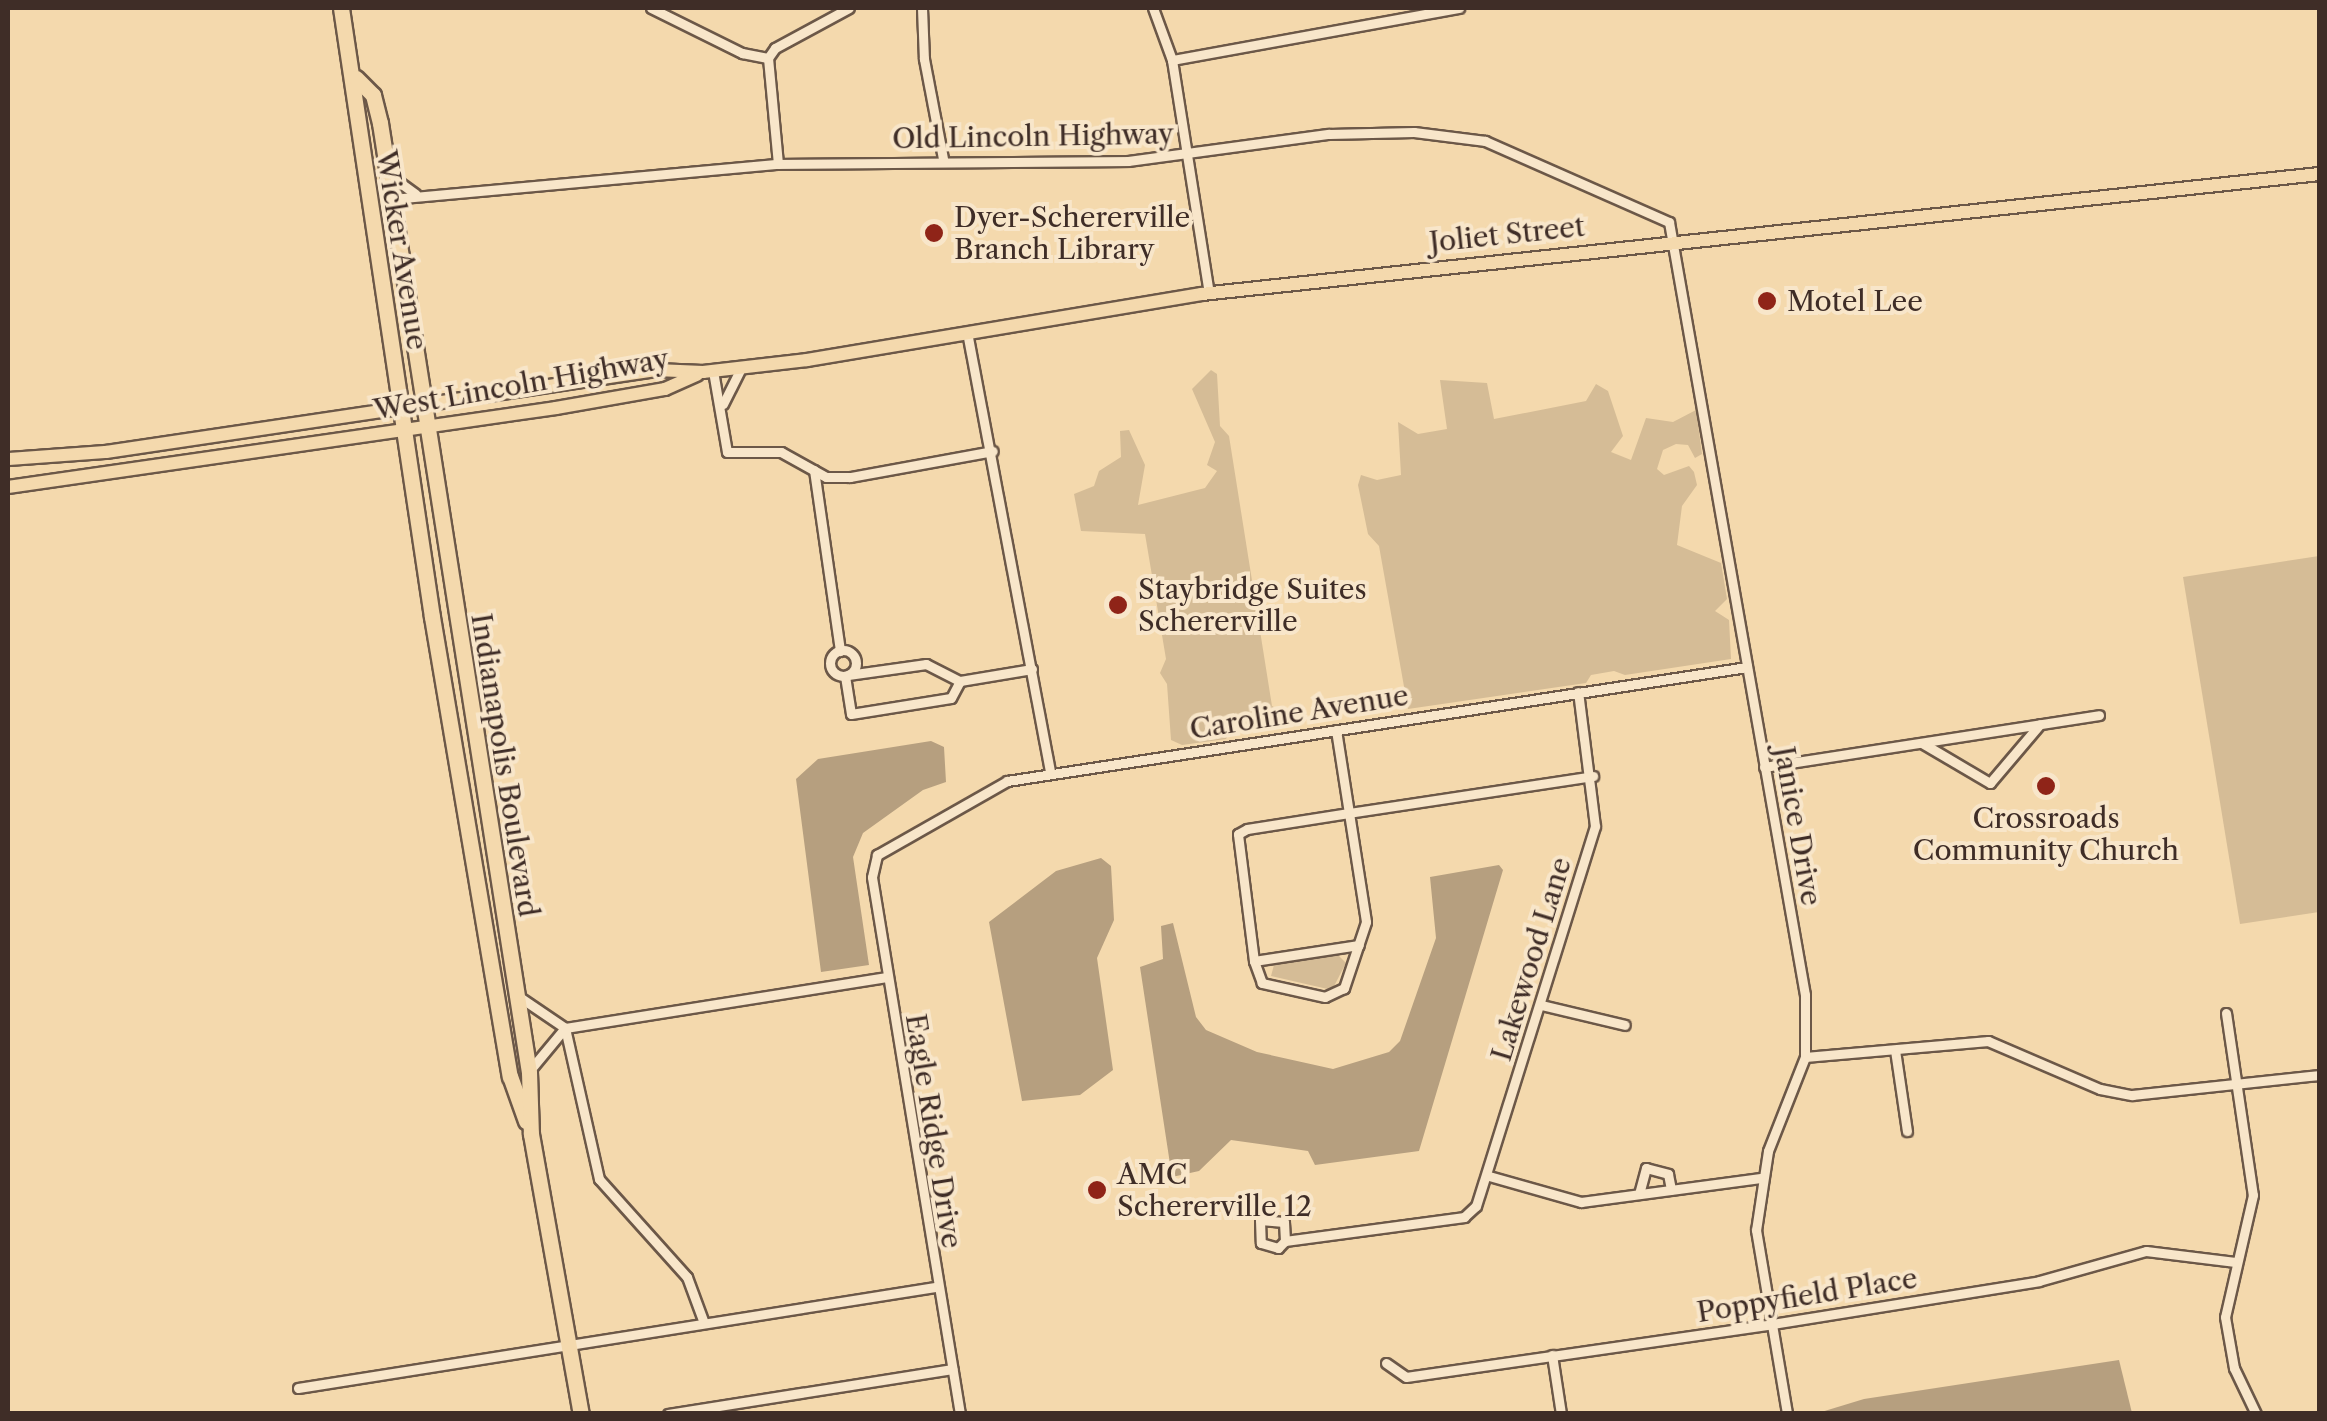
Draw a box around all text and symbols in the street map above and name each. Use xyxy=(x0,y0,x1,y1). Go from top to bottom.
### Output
street label: Old Lincoln Highway xyxy=(892,117,1174,155)
street label: Wicker Avenue xyxy=(369,147,435,353)
place label: Dyer-Schererville Branch Library xyxy=(954,200,1190,266)
street label: Joliet Street xyxy=(1428,209,1586,259)
marker: Dyer-Schererville Branch Library xyxy=(923,222,945,244)
place label: Motel Lee xyxy=(1787,284,1923,318)
marker: Motel Lee xyxy=(1756,290,1778,312)
street label: West Lincoln Highway xyxy=(371,341,671,427)
place label: Staybridge Suites Schererville xyxy=(1138,572,1367,638)
marker: Staybridge Suites Schererville xyxy=(1107,594,1129,616)
street label: Indianapolis Boulevard xyxy=(464,611,546,919)
street label: Caroline Avenue xyxy=(1187,678,1411,746)
street label: Janice Drive xyxy=(1767,744,1829,908)
marker: Crossroads Community Church xyxy=(2035,775,2057,797)
place label: Crossroads Community Church xyxy=(1912,801,2180,867)
street label: Lakewood Lane xyxy=(1484,853,1578,1065)
street label: Eagle Ridge Drive xyxy=(899,1011,969,1251)
place label: AMC Schererville 12 xyxy=(1117,1157,1312,1223)
marker: AMC Schererville 12 xyxy=(1086,1179,1108,1201)
street label: Poppyfield Place xyxy=(1694,1261,1920,1329)

